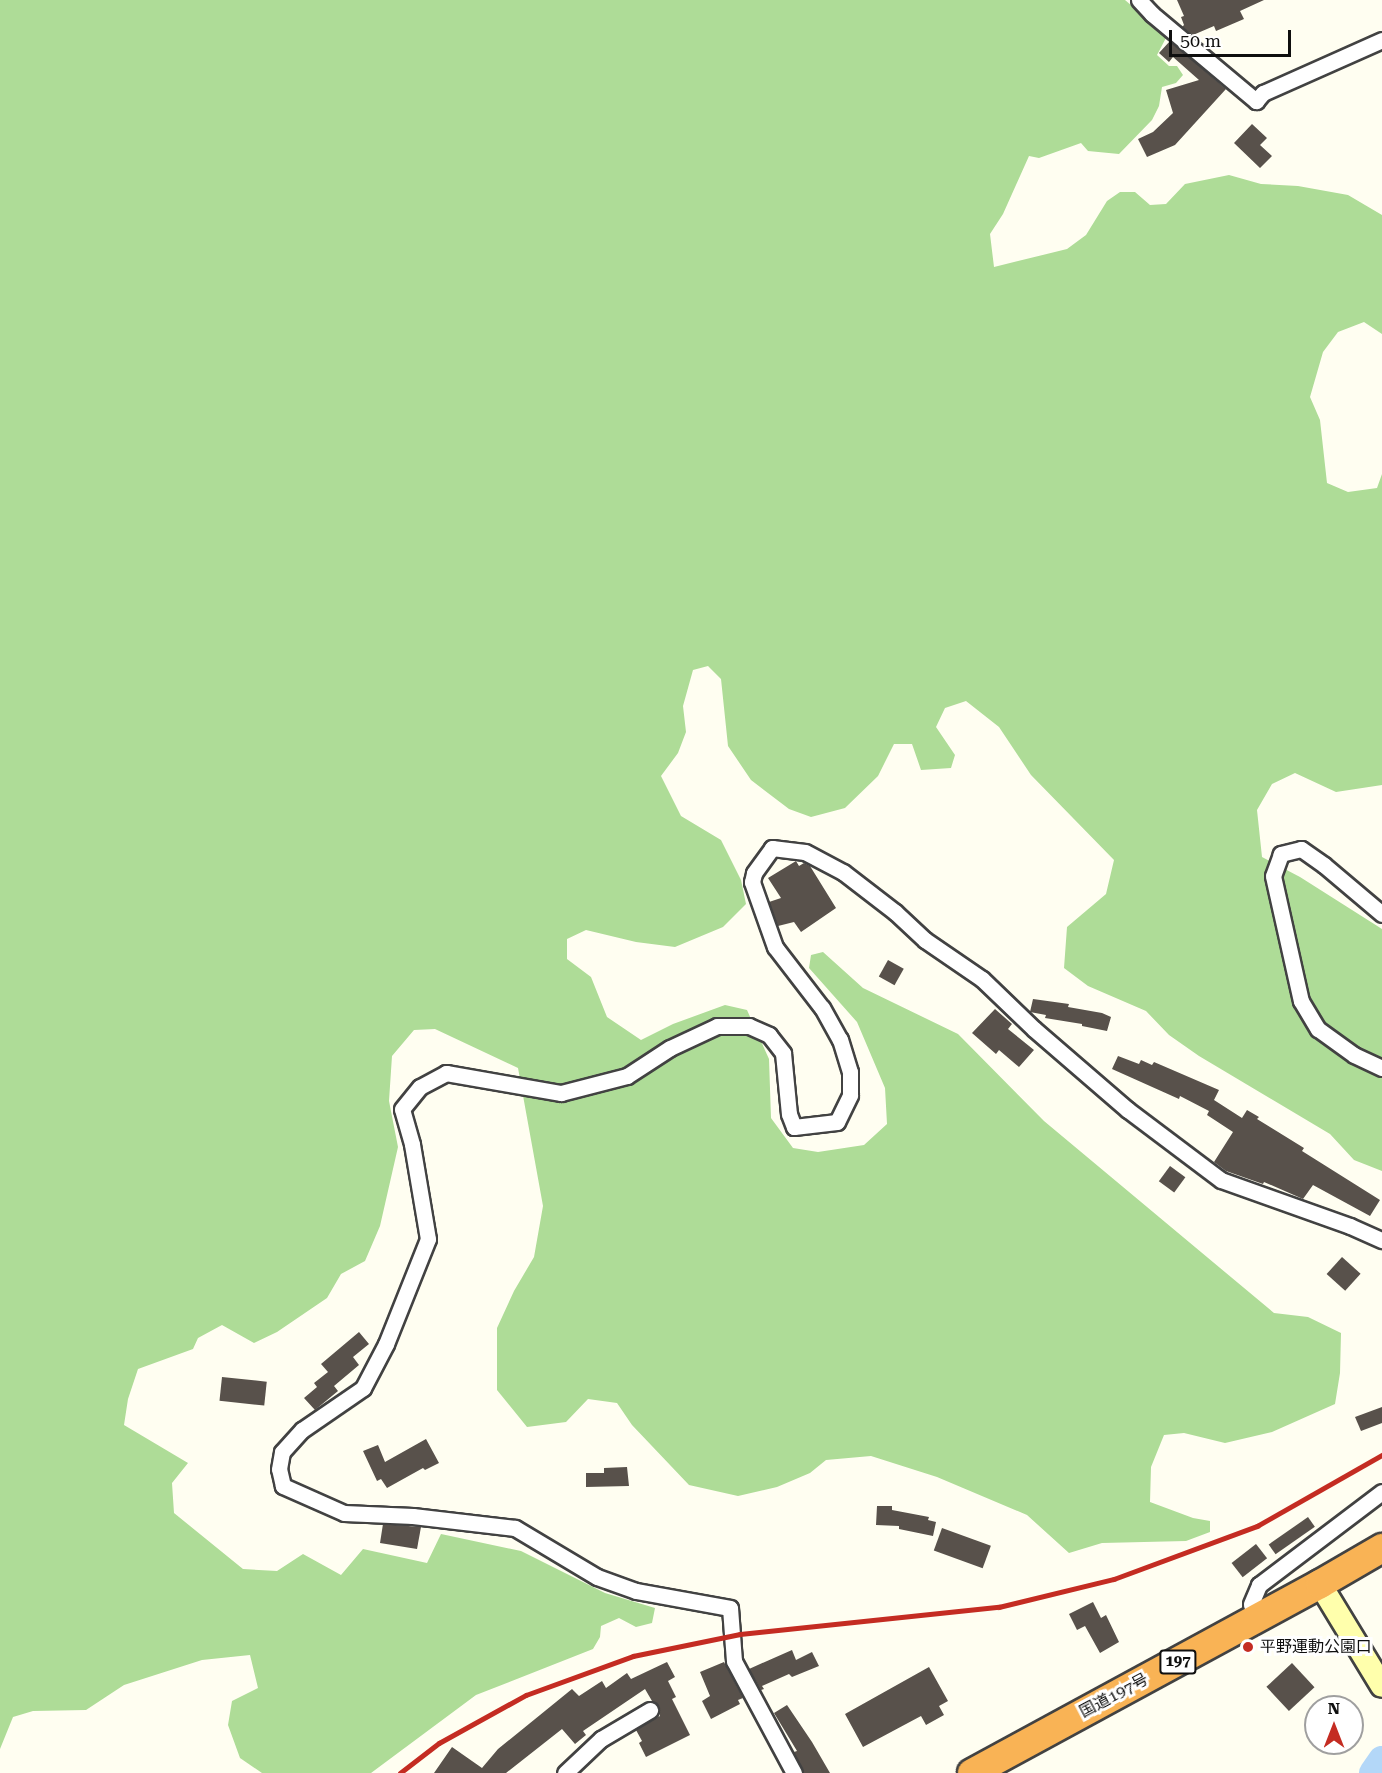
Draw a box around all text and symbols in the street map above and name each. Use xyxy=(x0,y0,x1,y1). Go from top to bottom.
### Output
scale bar xyxy=(1172,18,1294,56)
text: 50 m xyxy=(1180,30,1221,51)
place label: 平野運動公園口 xyxy=(1260,1637,1372,1657)
marker: 平野運動公園口 xyxy=(1241,1640,1255,1654)
road number: 197 xyxy=(1158,1650,1198,1674)
street label: 国道197号 xyxy=(1076,1670,1152,1722)
north arrow xyxy=(1304,1695,1364,1755)
text: N xyxy=(1328,1699,1340,1718)

